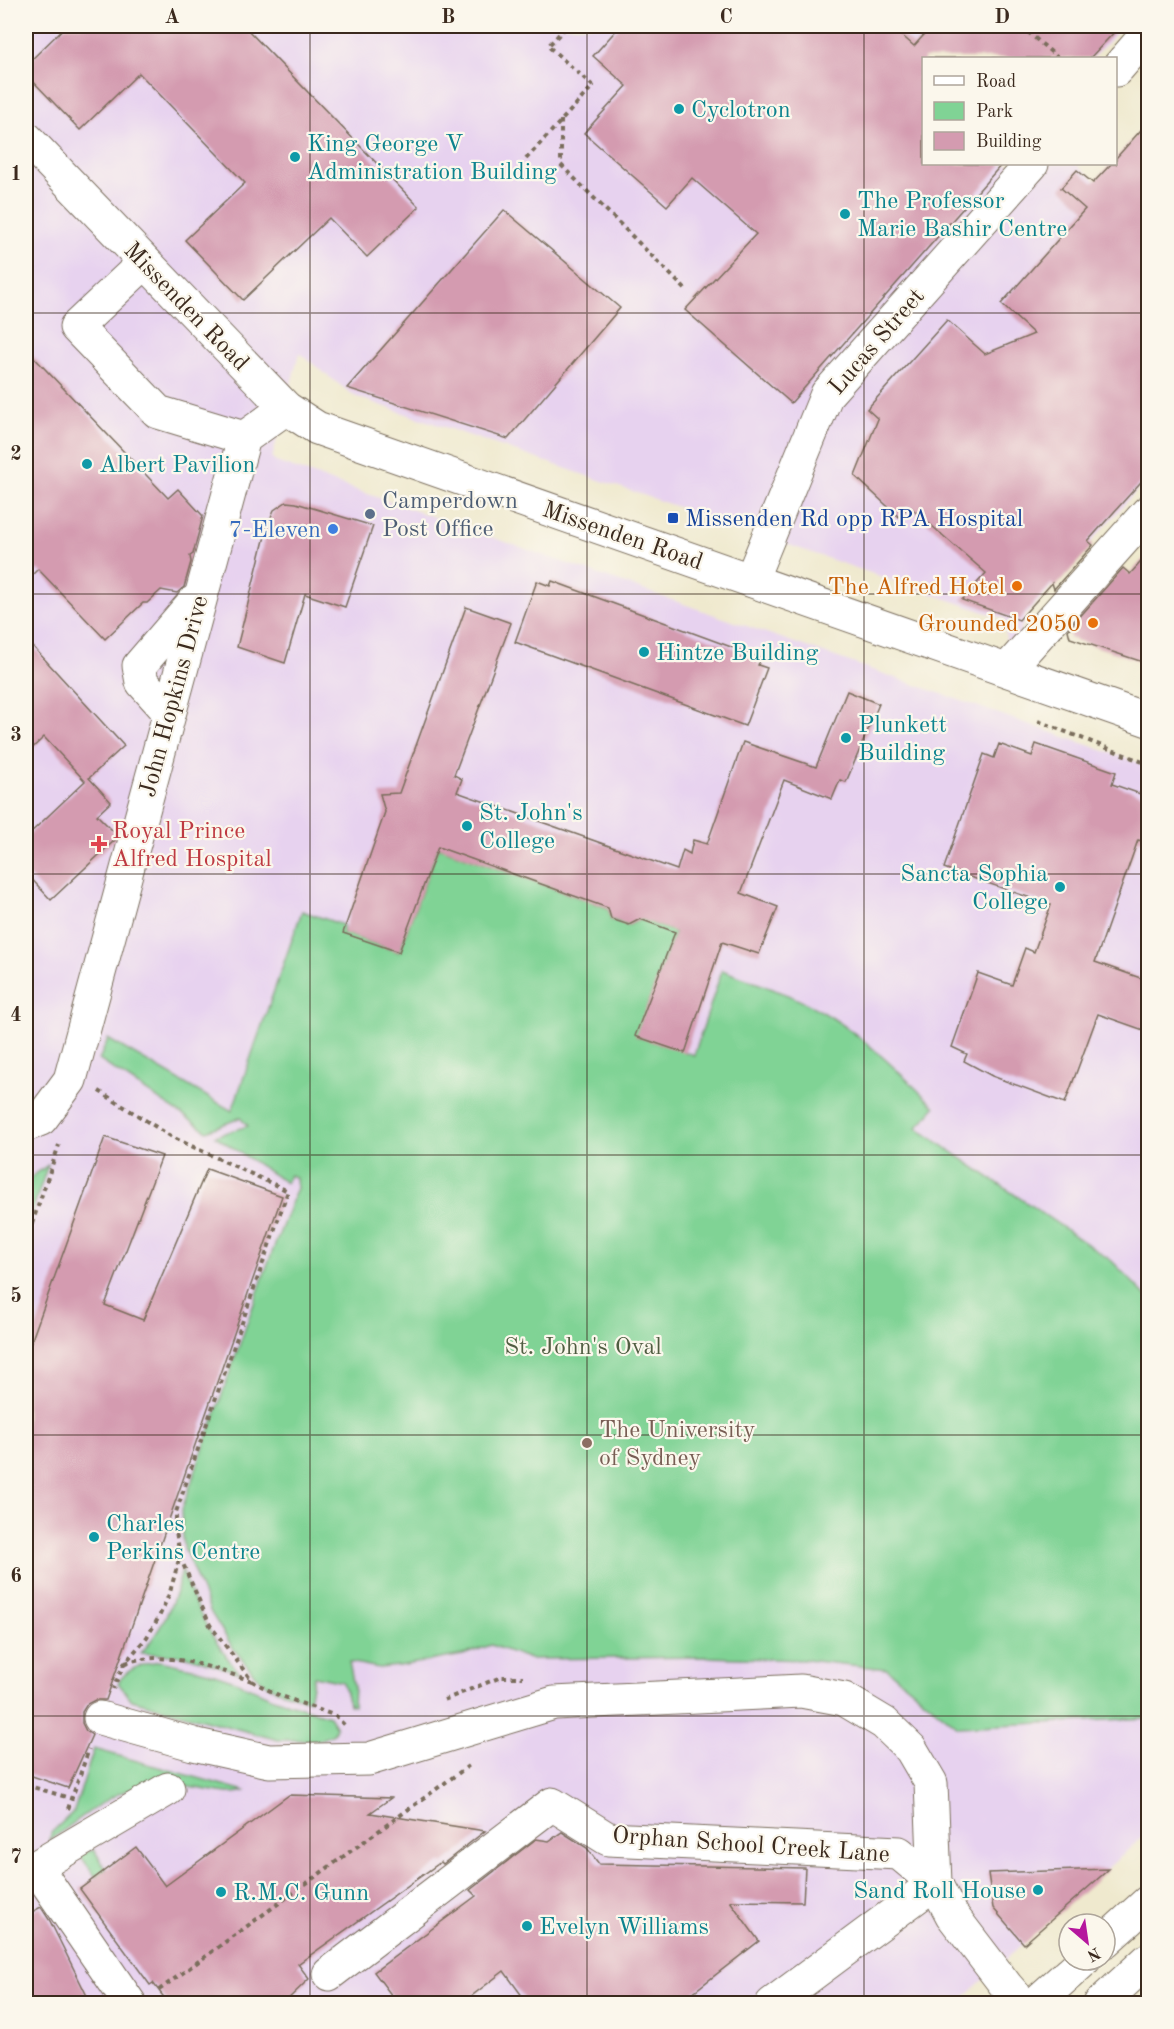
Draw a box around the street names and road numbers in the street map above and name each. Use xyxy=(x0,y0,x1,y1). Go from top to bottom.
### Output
street label: Missenden Road xyxy=(119,239,253,376)
street label: Lucas Street xyxy=(825,285,930,400)
street label: Missenden Road xyxy=(539,498,706,576)
street label: John Hopkins Drive xyxy=(136,593,213,800)
street label: Orphan School Creek Lane xyxy=(611,1824,890,1868)

